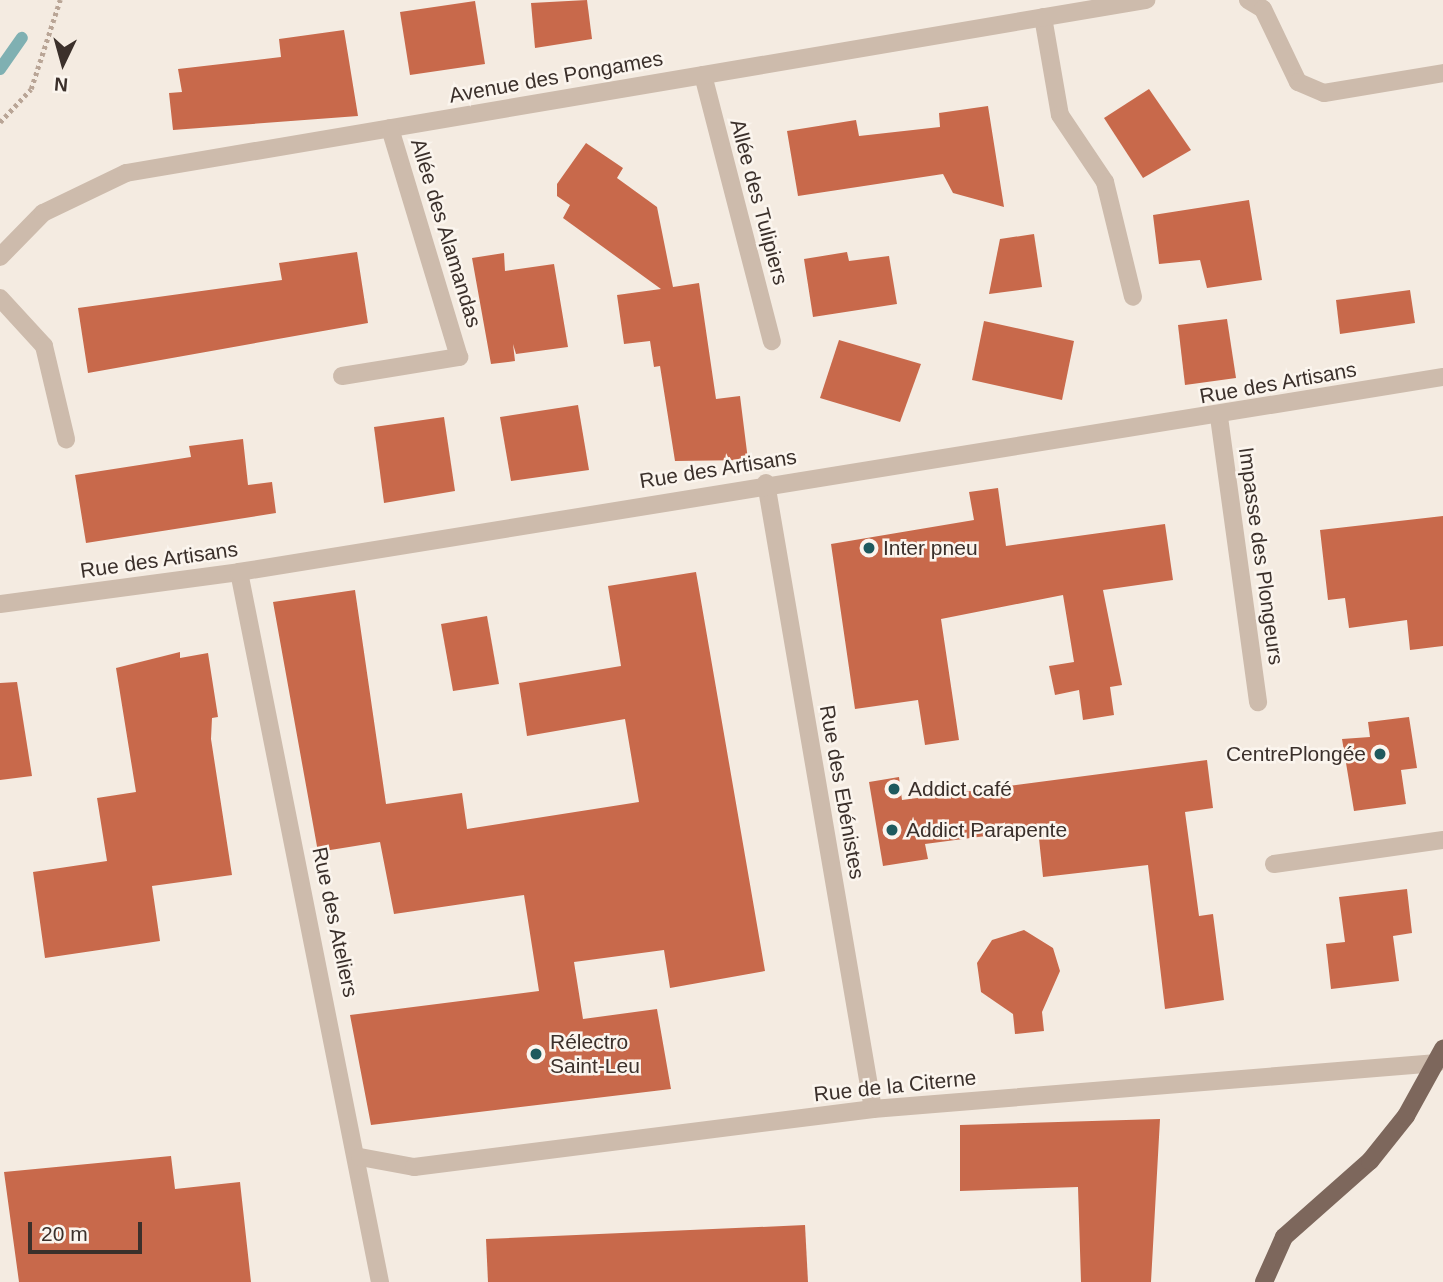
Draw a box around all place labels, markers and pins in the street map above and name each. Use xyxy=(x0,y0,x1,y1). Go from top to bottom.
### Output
place label: Inter pneu xyxy=(883,535,978,561)
marker: Inter pneu xyxy=(861,540,877,556)
place label: CentrePlongée xyxy=(1226,741,1366,767)
marker: CentrePlongée xyxy=(1372,746,1388,762)
place label: Addict café xyxy=(908,776,1012,802)
marker: Addict café xyxy=(886,781,902,797)
place label: Addict Parapente xyxy=(906,817,1067,843)
marker: Addict Parapente xyxy=(884,822,900,838)
place label: Rélectro Saint-Leu xyxy=(550,1029,640,1079)
marker: Rélectro Saint-Leu xyxy=(528,1046,544,1062)

